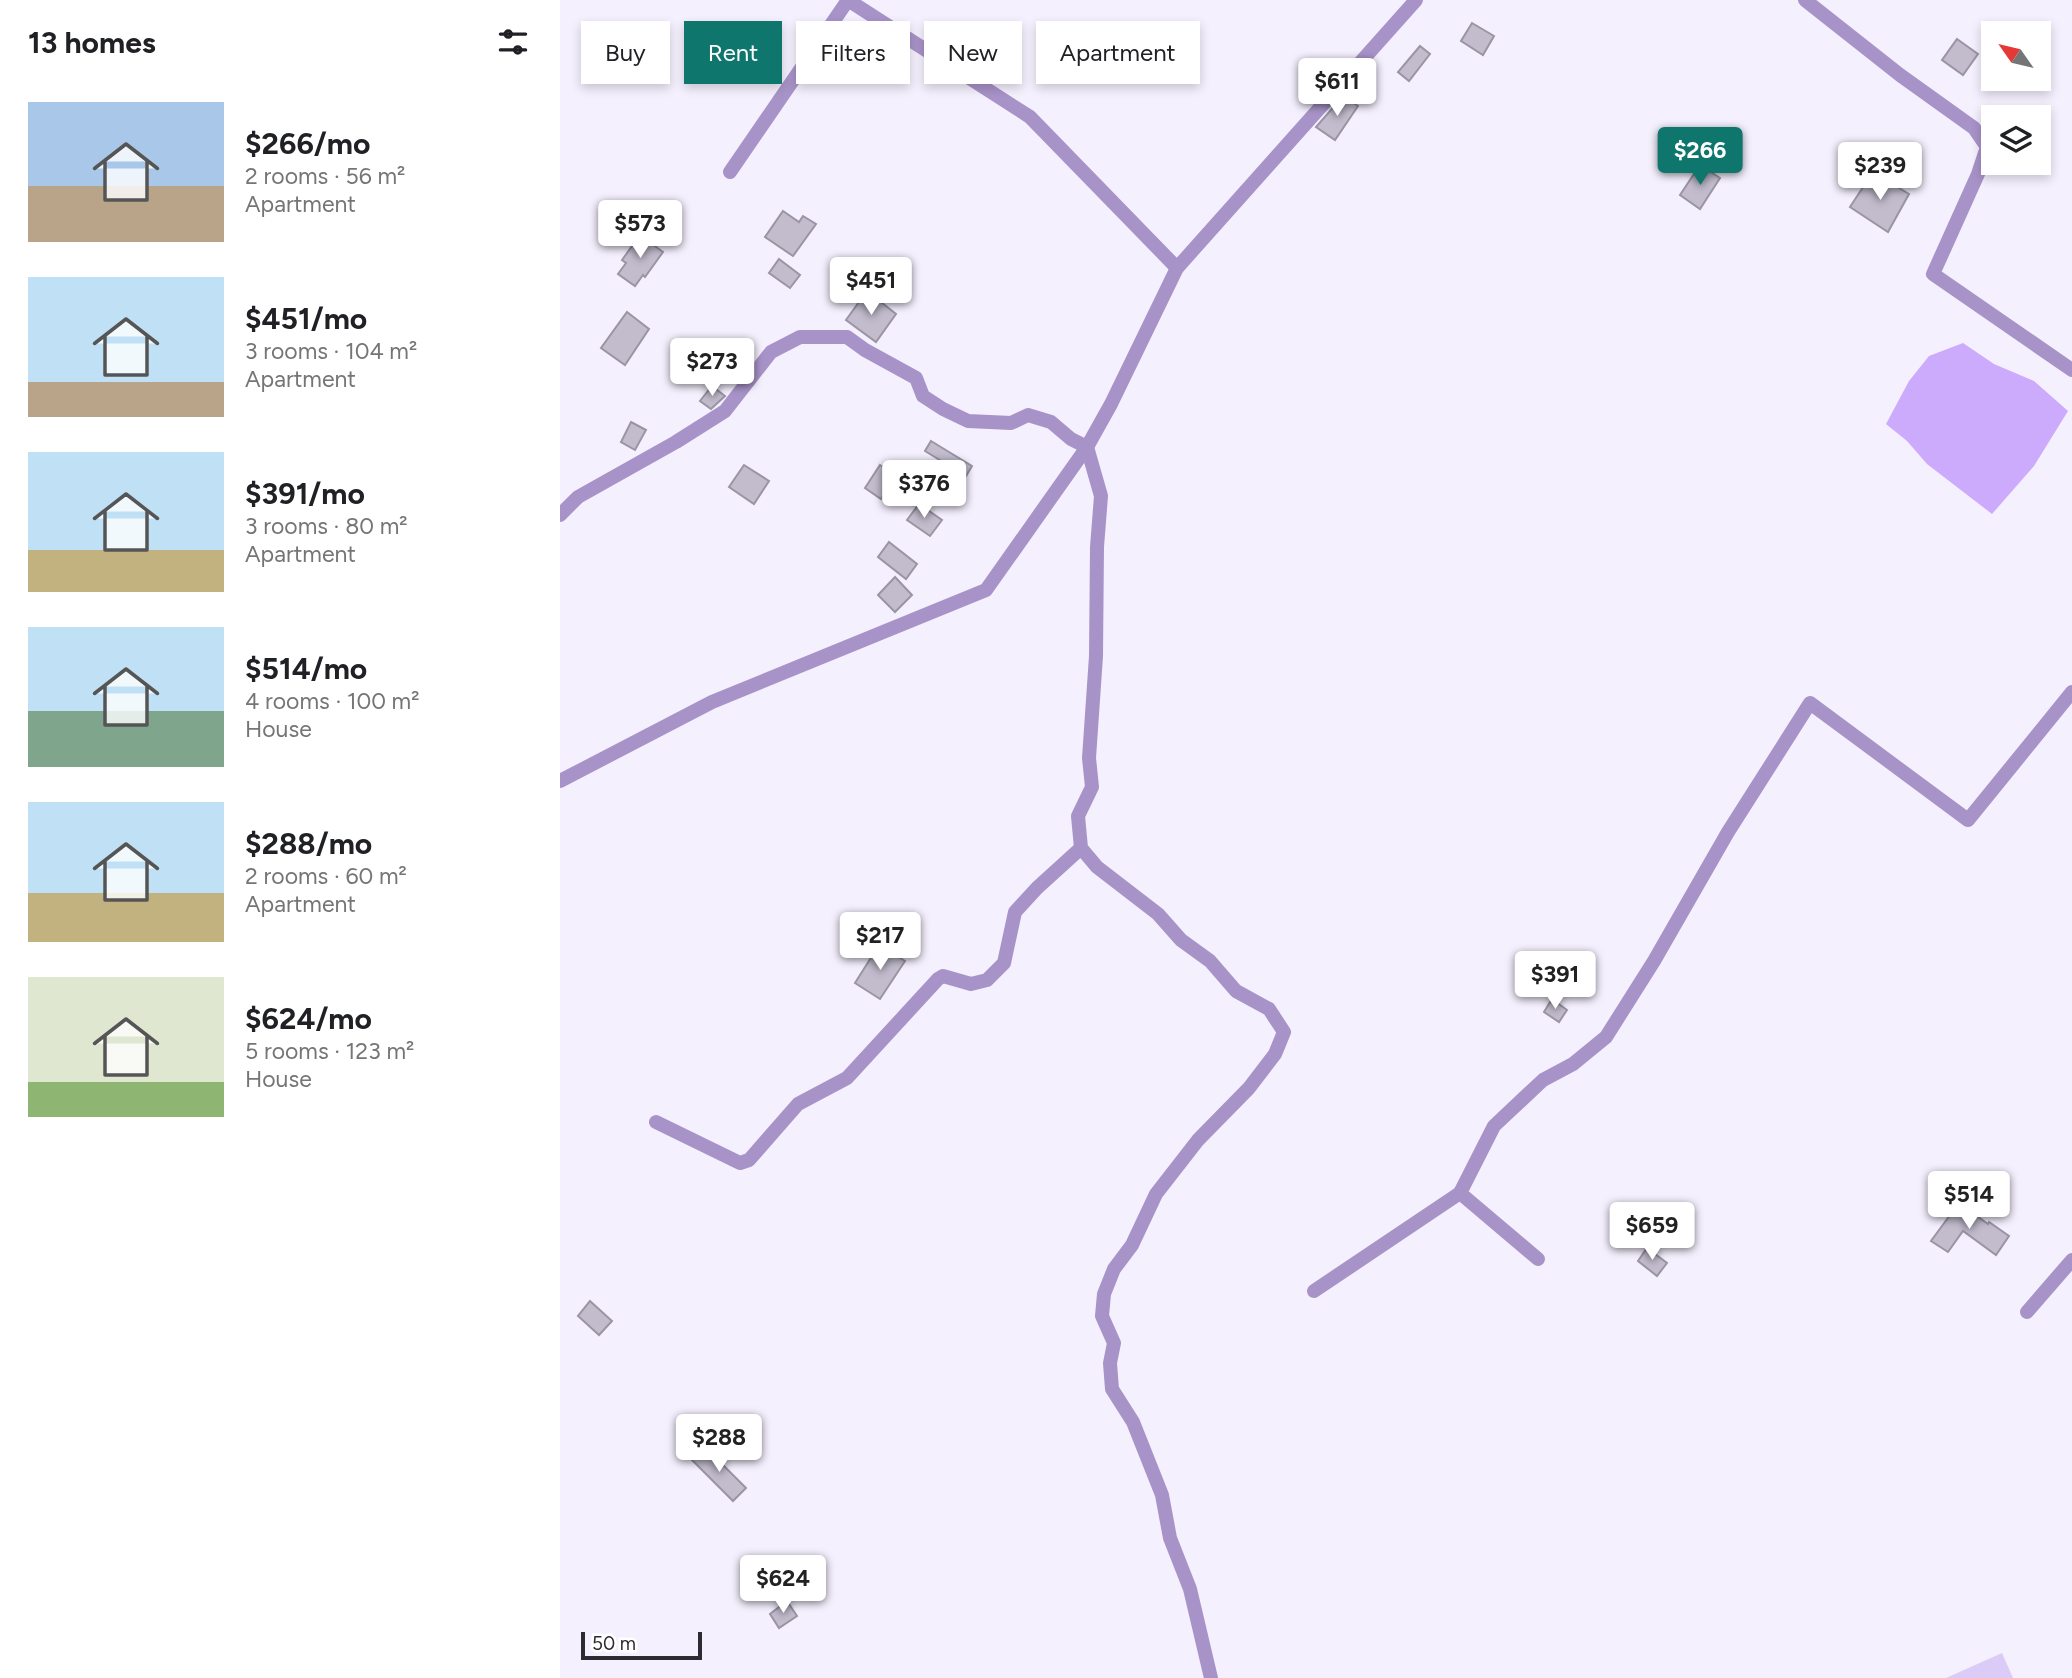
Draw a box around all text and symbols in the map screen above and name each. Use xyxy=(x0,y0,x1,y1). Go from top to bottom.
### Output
chip: Buy xyxy=(581,21,670,84)
chip: Rent xyxy=(684,21,782,84)
chip: Filters xyxy=(796,21,910,84)
chip: New xyxy=(924,21,1022,84)
chip: Apartment xyxy=(1036,21,1200,84)
north arrow xyxy=(1981,21,2051,91)
map controls xyxy=(1981,21,2051,175)
icon: filters xyxy=(494,23,532,61)
text: 13 homes xyxy=(28,24,156,61)
pin: $611 xyxy=(1296,58,1378,118)
text: $611 xyxy=(1314,67,1360,95)
button: layers xyxy=(1981,105,2051,175)
text: $266/mo xyxy=(245,125,370,162)
pin: $266 xyxy=(1659,128,1741,187)
icon: home xyxy=(84,130,168,214)
text: $266 xyxy=(1674,136,1726,164)
pin: $239 xyxy=(1839,142,1921,202)
text: $239 xyxy=(1854,151,1906,179)
text: 2 rooms · 56 m² xyxy=(245,162,405,190)
text: Apartment xyxy=(245,190,356,218)
pin: $573 xyxy=(599,201,681,260)
text: $573 xyxy=(614,209,666,237)
pin: $451 xyxy=(830,258,912,317)
text: $451 xyxy=(846,266,896,294)
text: $451/mo xyxy=(245,300,367,337)
icon: home xyxy=(84,305,168,389)
text: 3 rooms · 104 m² xyxy=(245,337,417,365)
pin: $273 xyxy=(671,338,753,398)
text: $273 xyxy=(686,347,738,375)
text: Apartment xyxy=(245,365,356,393)
pin: $376 xyxy=(883,461,965,520)
text: $376 xyxy=(898,469,950,497)
text: $391/mo xyxy=(245,475,365,512)
icon: home xyxy=(84,480,168,564)
text: 3 rooms · 80 m² xyxy=(245,512,408,540)
text: Apartment xyxy=(245,540,356,568)
text: $514/mo xyxy=(245,650,367,687)
icon: home xyxy=(84,655,168,739)
text: 4 rooms · 100 m² xyxy=(245,687,419,715)
text: House xyxy=(245,715,312,743)
text: $288/mo xyxy=(245,825,372,862)
icon: home xyxy=(84,830,168,914)
text: 2 rooms · 60 m² xyxy=(245,862,407,890)
text: Apartment xyxy=(245,890,356,918)
pin: $217 xyxy=(839,912,921,972)
text: $217 xyxy=(856,921,904,949)
pin: $391 xyxy=(1514,951,1596,1011)
text: $391 xyxy=(1531,960,1579,988)
text: $624/mo xyxy=(245,1000,372,1037)
icon: home xyxy=(84,1005,168,1089)
text: 5 rooms · 123 m² xyxy=(245,1037,414,1065)
text: House xyxy=(245,1065,312,1093)
pin: $514 xyxy=(1928,1172,2010,1231)
text: $514 xyxy=(1944,1180,1994,1208)
pin: $659 xyxy=(1611,1202,1693,1262)
text: $659 xyxy=(1626,1211,1678,1239)
pin: $288 xyxy=(678,1414,760,1474)
text: $288 xyxy=(692,1423,746,1451)
pin: $624 xyxy=(742,1556,824,1615)
text: $624 xyxy=(756,1564,810,1592)
scale bar xyxy=(581,1629,702,1661)
text: 50 m xyxy=(592,1632,636,1655)

